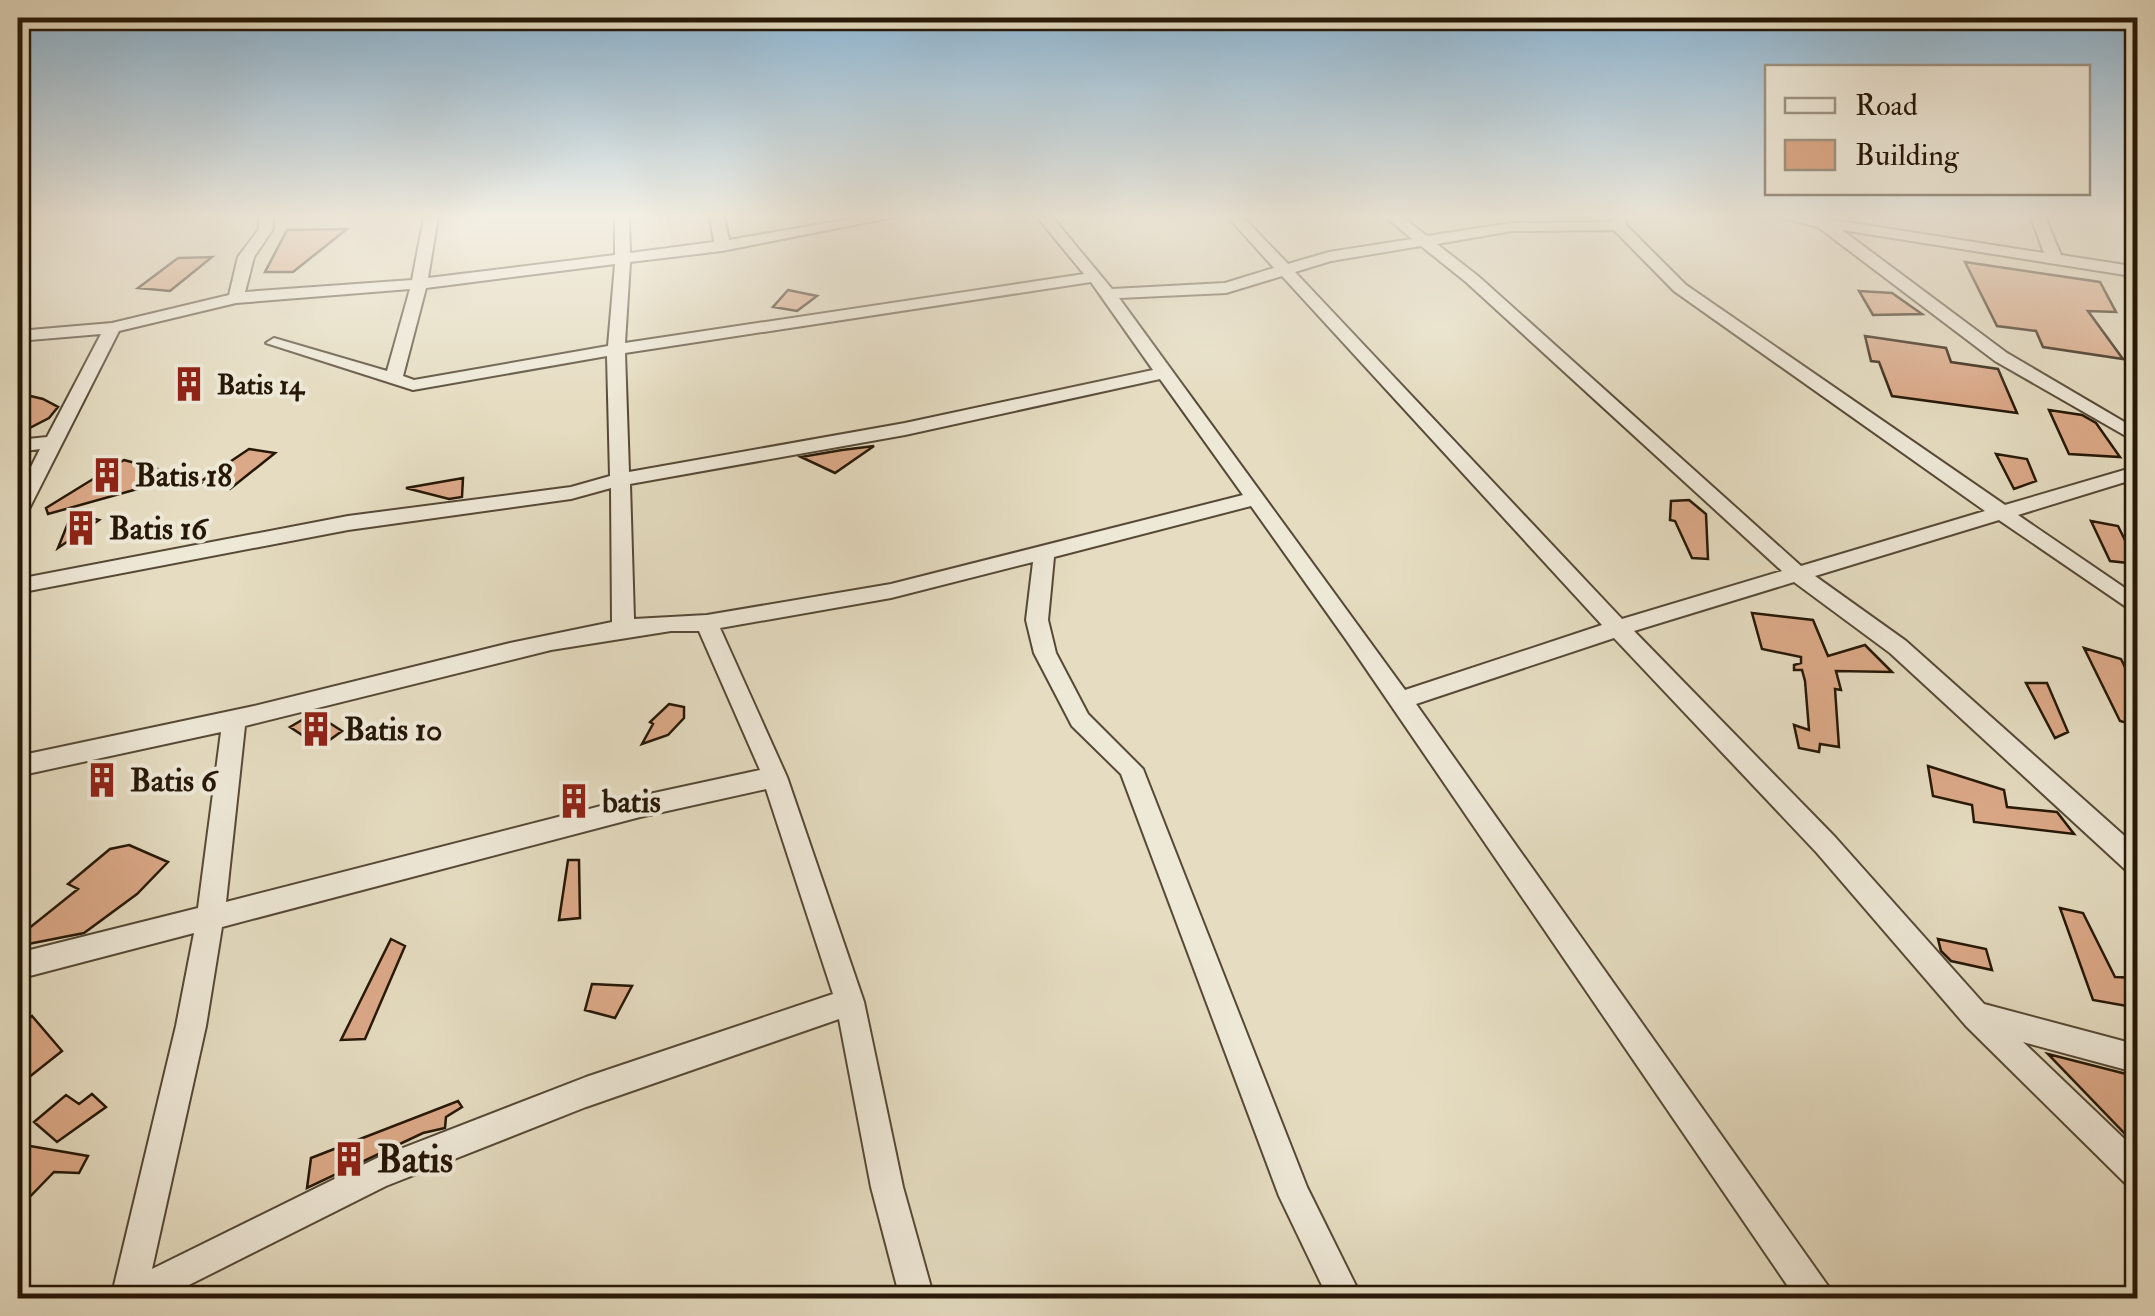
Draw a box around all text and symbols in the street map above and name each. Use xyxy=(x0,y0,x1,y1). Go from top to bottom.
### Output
legend xyxy=(1765,65,2090,195)
text: Road xyxy=(1855,87,1918,124)
text: Building xyxy=(1855,137,1960,174)
building icon: Batis 14 xyxy=(170,365,208,403)
place label: Batis 14 xyxy=(217,368,306,403)
building icon: Batis 18 xyxy=(88,456,126,494)
place label: Batis 18 xyxy=(135,456,232,496)
building icon: Batis 16 xyxy=(62,509,100,547)
place label: Batis 16 xyxy=(109,509,210,549)
building icon: Batis 10 xyxy=(297,710,335,748)
place label: Batis 10 xyxy=(344,710,442,750)
building icon: Batis 6 xyxy=(83,761,121,799)
place label: Batis 6 xyxy=(130,761,220,801)
building icon: batis xyxy=(555,782,593,820)
place label: batis xyxy=(601,782,661,822)
place label: Batis xyxy=(377,1136,453,1184)
building icon: Batis xyxy=(330,1140,368,1178)

